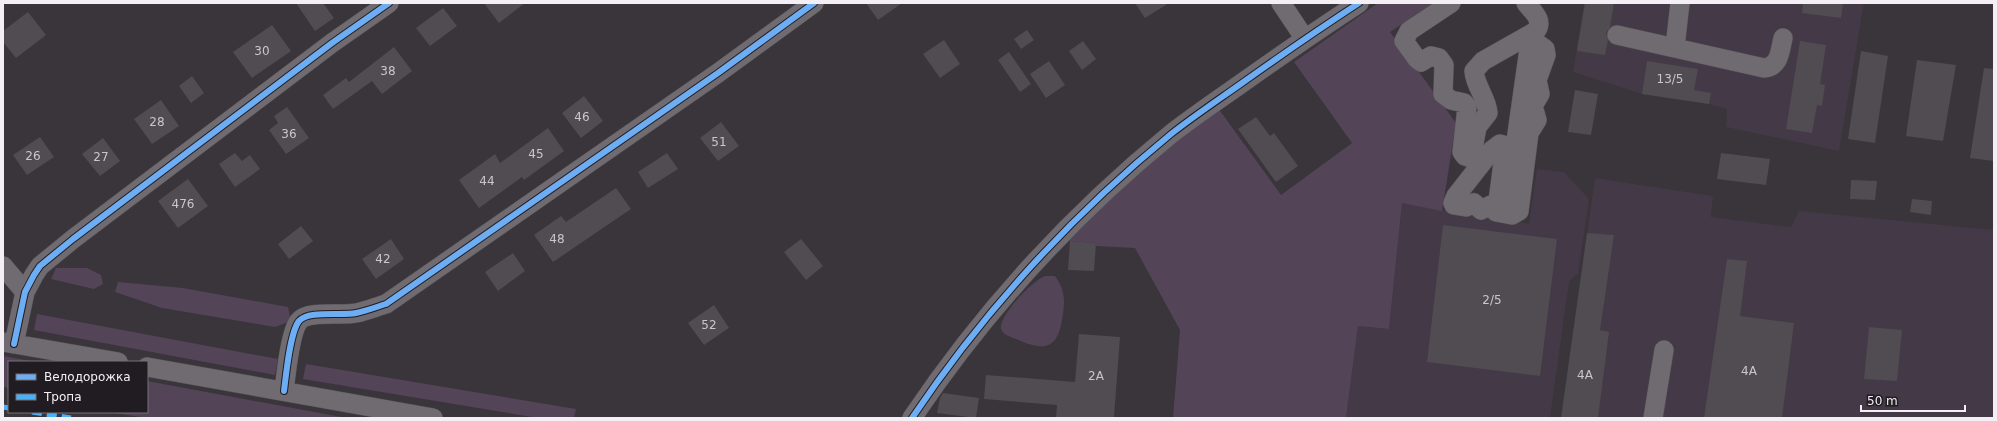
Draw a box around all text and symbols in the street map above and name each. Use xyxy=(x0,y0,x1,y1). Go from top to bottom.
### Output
house number: 30 xyxy=(254,44,270,58)
house number: 38 xyxy=(380,64,396,78)
house number: 13/5 xyxy=(1657,72,1683,86)
house number: 46 xyxy=(574,110,590,124)
house number: 28 xyxy=(149,115,165,129)
house number: 36 xyxy=(281,127,297,141)
house number: 51 xyxy=(711,135,727,149)
house number: 45 xyxy=(528,147,544,161)
house number: 26 xyxy=(25,149,41,163)
house number: 27 xyxy=(93,150,109,164)
house number: 44 xyxy=(479,174,495,188)
house number: 476 xyxy=(172,197,194,211)
house number: 48 xyxy=(549,232,565,246)
house number: 42 xyxy=(375,252,391,266)
house number: 2/5 xyxy=(1482,293,1502,307)
house number: 52 xyxy=(701,318,717,332)
legend xyxy=(8,361,148,413)
house number: 4А xyxy=(1741,364,1758,378)
house number: 4А xyxy=(1577,368,1594,382)
house number: 2А xyxy=(1088,369,1105,383)
text: Велодорожка xyxy=(44,370,131,384)
scale bar xyxy=(1861,387,1965,413)
text: Тропа xyxy=(43,390,82,404)
text: 50 m xyxy=(1867,394,1898,408)

